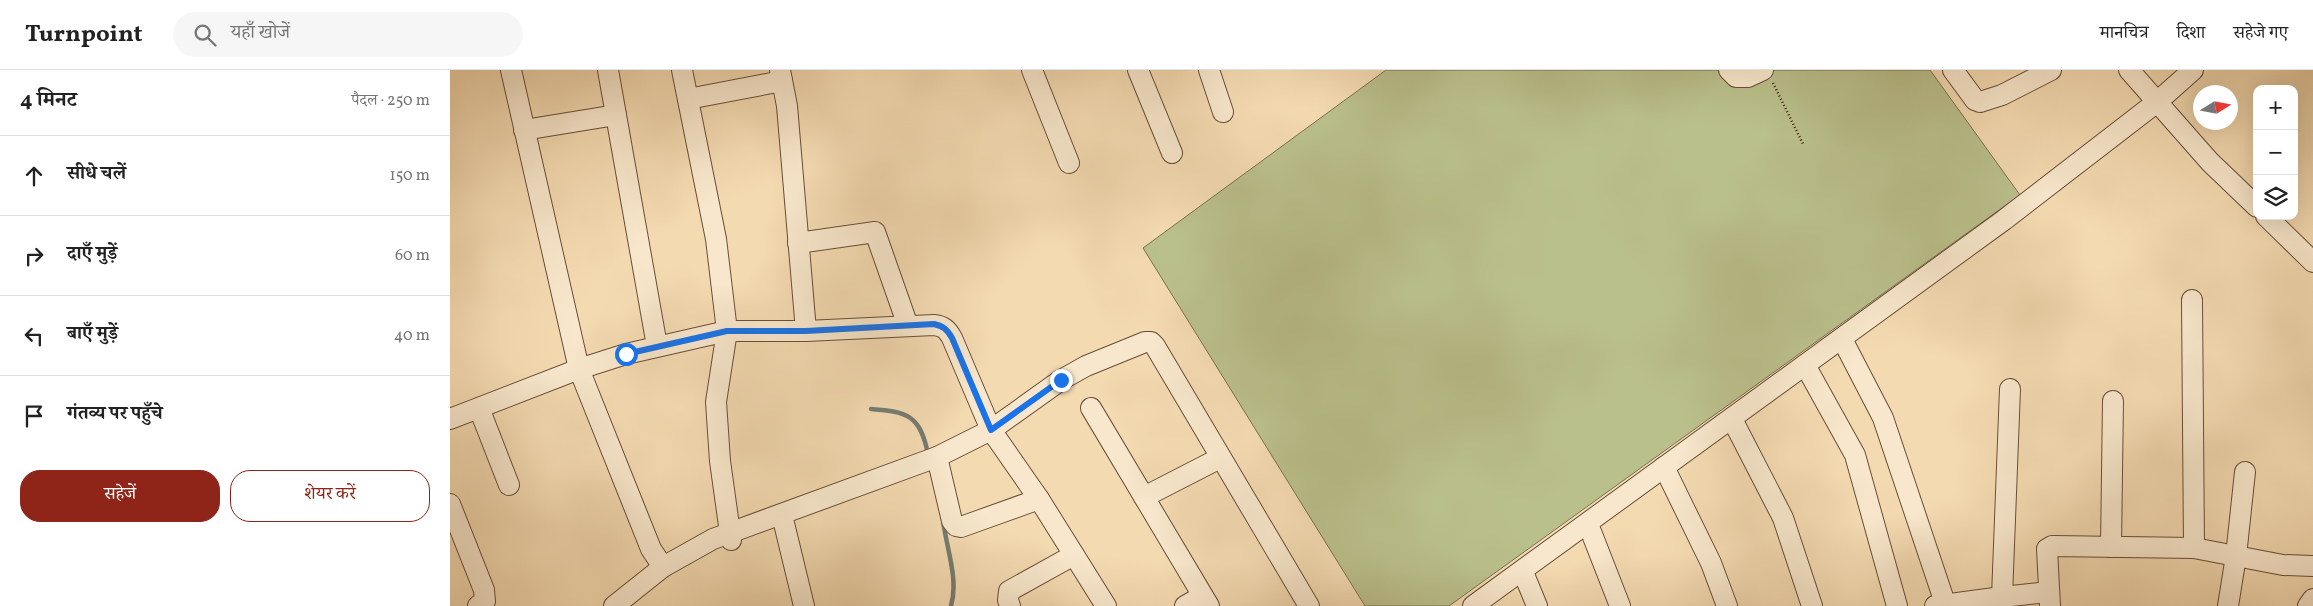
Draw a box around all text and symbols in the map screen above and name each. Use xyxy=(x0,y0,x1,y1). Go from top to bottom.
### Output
search box xyxy=(173,12,523,57)
text: Turnpoint xyxy=(25,18,143,52)
text: यहाँ खोजें xyxy=(231,20,290,46)
icon: search xyxy=(191,21,219,49)
text: मानचित्र xyxy=(2100,21,2149,46)
text: दिशा xyxy=(2177,21,2205,46)
text: सहेजे गए xyxy=(2233,21,2288,46)
north arrow xyxy=(2193,85,2238,130)
map controls xyxy=(2253,85,2298,220)
button: + xyxy=(2253,85,2298,130)
text: 4 मिनट xyxy=(20,86,77,115)
text: पैदल · 250 m xyxy=(351,90,430,112)
button: − xyxy=(2253,130,2298,175)
text: सीधे चलें xyxy=(67,161,126,187)
icon: ahead xyxy=(20,162,48,190)
text: 150 m xyxy=(389,165,430,187)
button: layers xyxy=(2253,175,2298,220)
text: दाएँ मुड़ें xyxy=(67,241,117,267)
icon: right xyxy=(20,242,48,270)
text: 60 m xyxy=(395,245,430,267)
text: बाएँ मुड़ें xyxy=(67,321,118,347)
icon: left xyxy=(20,322,48,350)
text: 40 m xyxy=(394,325,430,347)
route start xyxy=(615,343,638,366)
route end xyxy=(1050,369,1073,392)
text: गंतव्य पर पहुँचे xyxy=(67,401,162,427)
icon: arrive xyxy=(20,402,48,430)
button: सहेजें xyxy=(20,470,220,522)
button: शेयर करें xyxy=(230,470,430,522)

